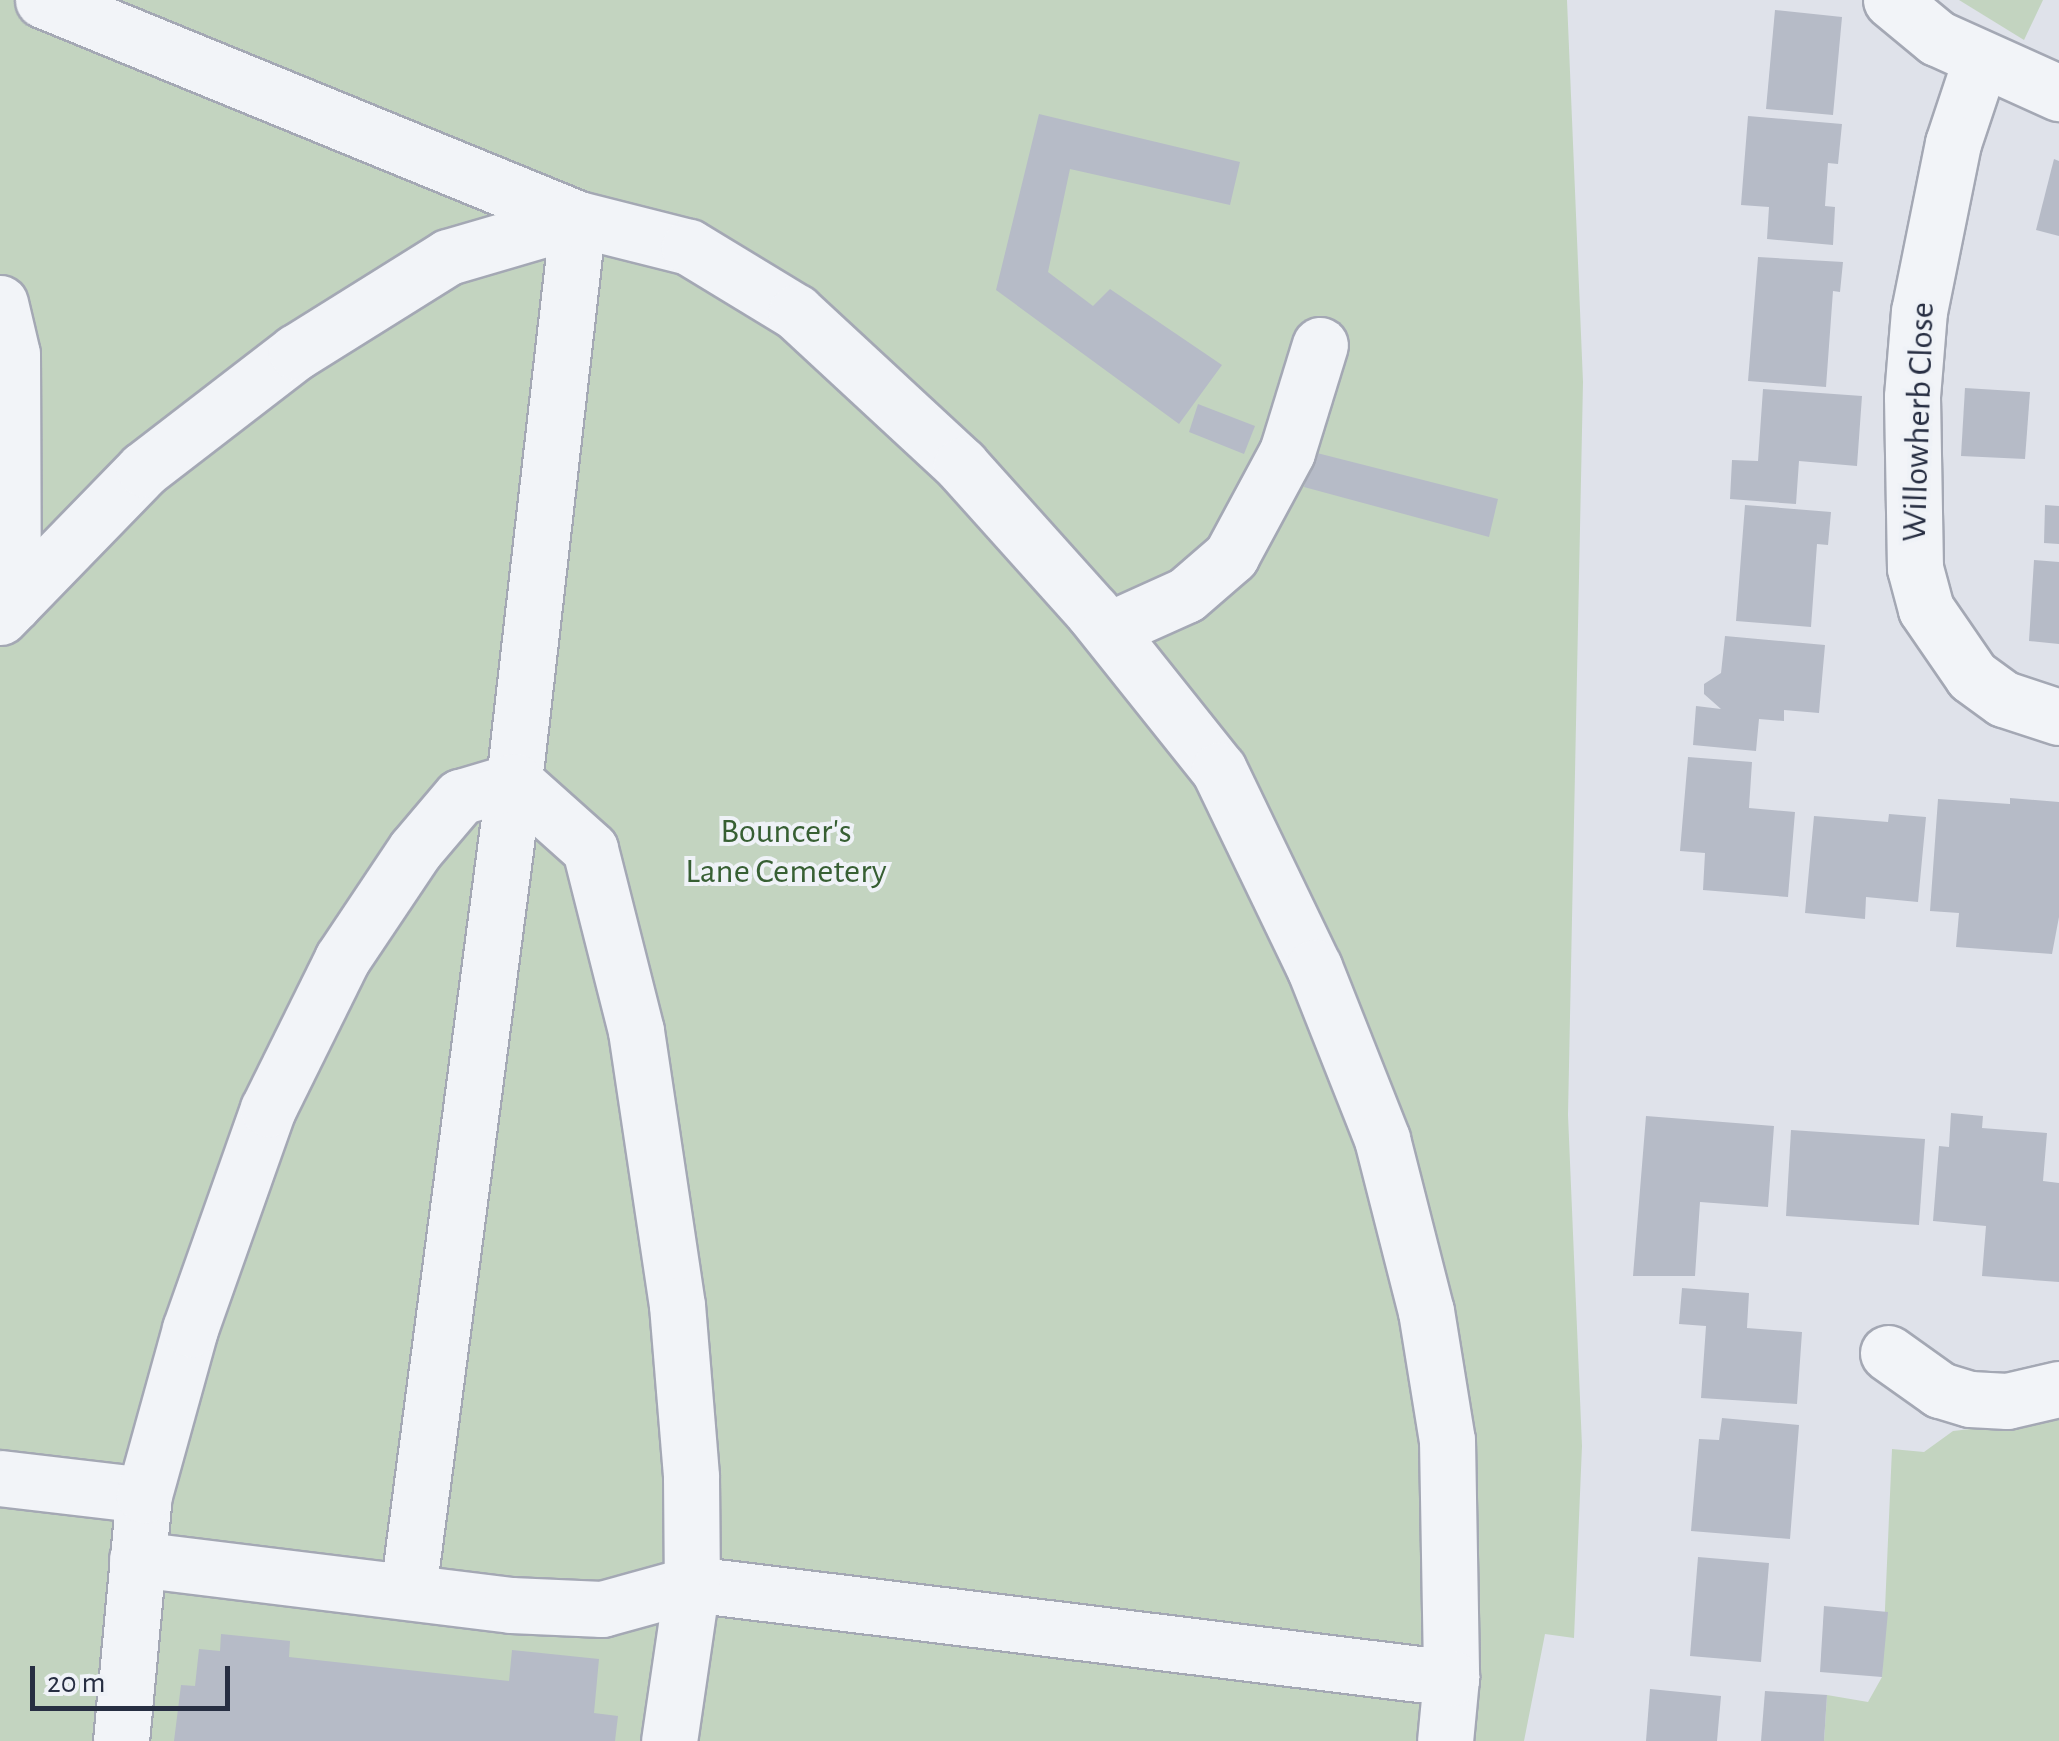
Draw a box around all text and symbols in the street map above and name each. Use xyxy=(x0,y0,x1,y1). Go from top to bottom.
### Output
street label: Willowherb Close xyxy=(1894,301,1944,543)
park label: Bouncer's Lane Cemetery xyxy=(685,811,887,893)
scale bar xyxy=(35,1646,235,1708)
text: 20 m xyxy=(47,1668,105,1698)

